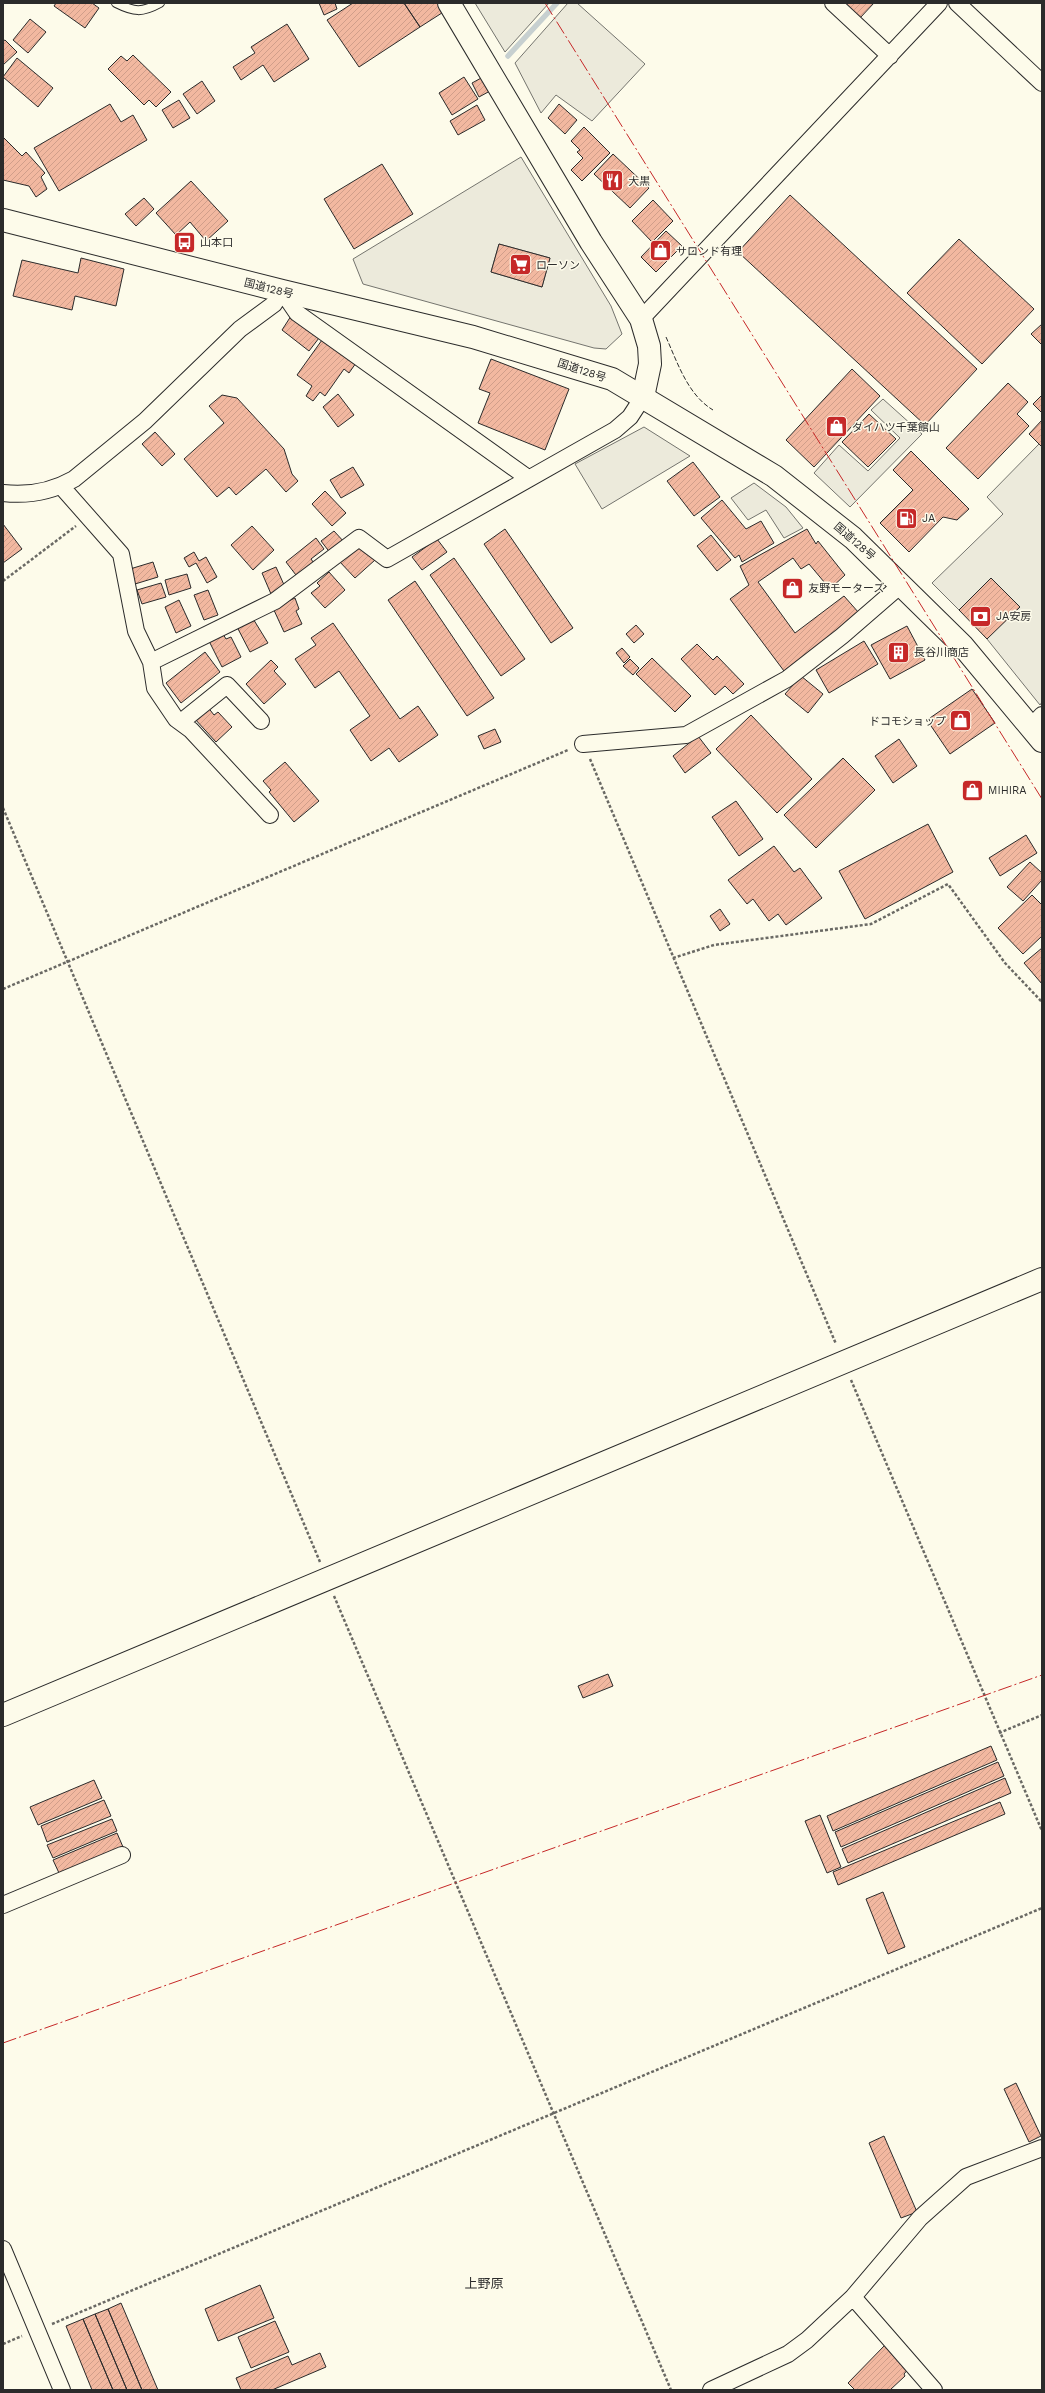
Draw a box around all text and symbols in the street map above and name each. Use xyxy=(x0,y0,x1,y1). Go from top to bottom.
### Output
restaurant icon: 大黒 xyxy=(599,168,625,194)
place label: 大黒 xyxy=(628,175,650,188)
bus stop icon: 山本口 xyxy=(172,229,198,255)
place label: 山本口 xyxy=(200,236,233,249)
shop icon: サロンド有理 xyxy=(648,238,674,264)
place label: サロンド有理 xyxy=(676,245,742,258)
supermarket icon: ローソン xyxy=(507,252,533,278)
place label: ローソン xyxy=(536,259,580,272)
street label: 国道128号 xyxy=(243,276,295,301)
street label: 国道128号 xyxy=(556,356,608,384)
shop icon: ダイハツ千葉館山 xyxy=(824,414,850,440)
place label: ダイハツ千葉館山 xyxy=(852,421,940,434)
fuel station icon: JA xyxy=(893,505,919,531)
place label: JA xyxy=(922,512,935,525)
street label: 国道128号 xyxy=(831,520,878,563)
shop icon: 友野モーターズ xyxy=(780,575,806,601)
place label: 友野モーターズ xyxy=(808,582,884,595)
bank icon: JA安房 xyxy=(967,603,993,629)
place label: JA安房 xyxy=(996,610,1031,623)
building icon: 長谷川商店 xyxy=(885,639,911,665)
place label: 長谷川商店 xyxy=(914,646,969,659)
shop icon: ドコモショップ xyxy=(948,708,974,734)
place label: ドコモショップ xyxy=(869,715,946,728)
shop icon: MIHIRA xyxy=(960,777,986,803)
place label: MIHIRA xyxy=(988,784,1027,797)
district label: 上野原 xyxy=(464,2276,504,2291)

